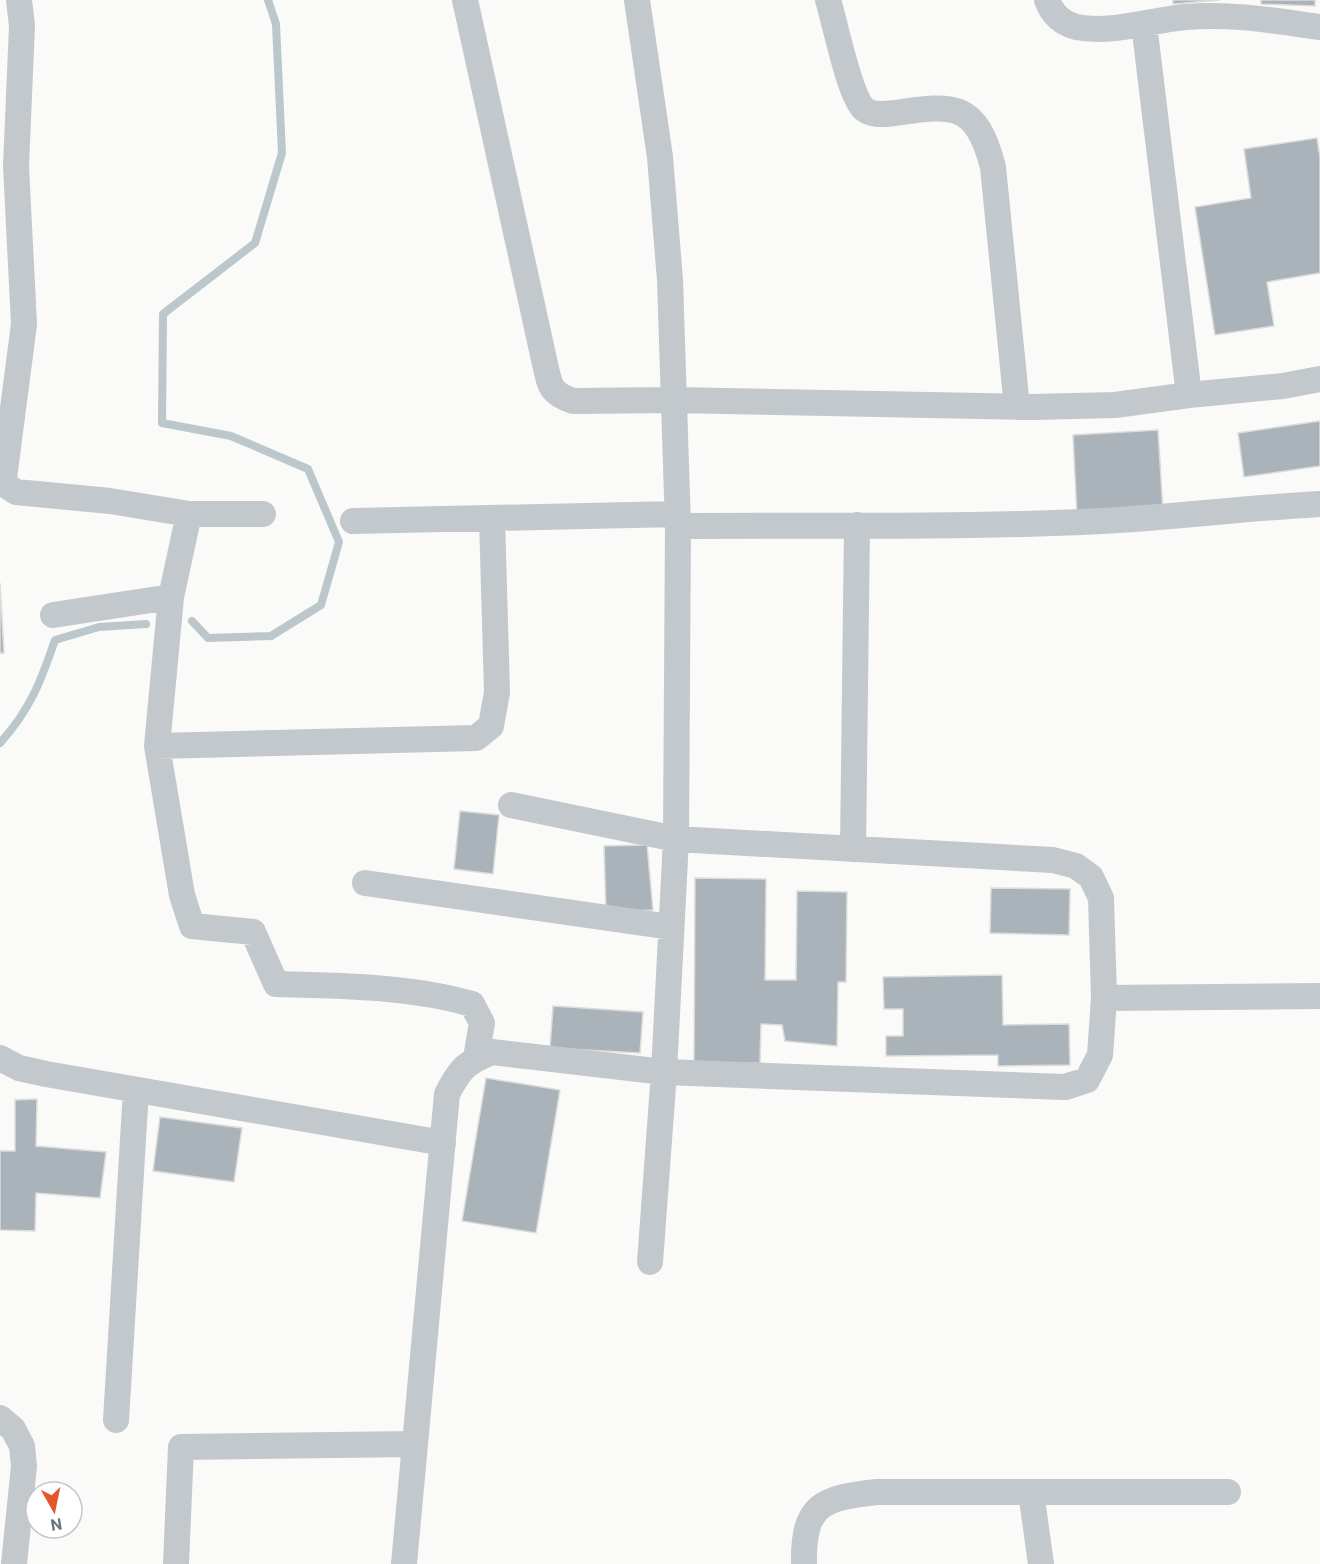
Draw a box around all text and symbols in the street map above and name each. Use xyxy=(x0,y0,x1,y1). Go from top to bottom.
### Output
north arrow xyxy=(24,1480,84,1540)
text: N xyxy=(49,1514,63,1535)

